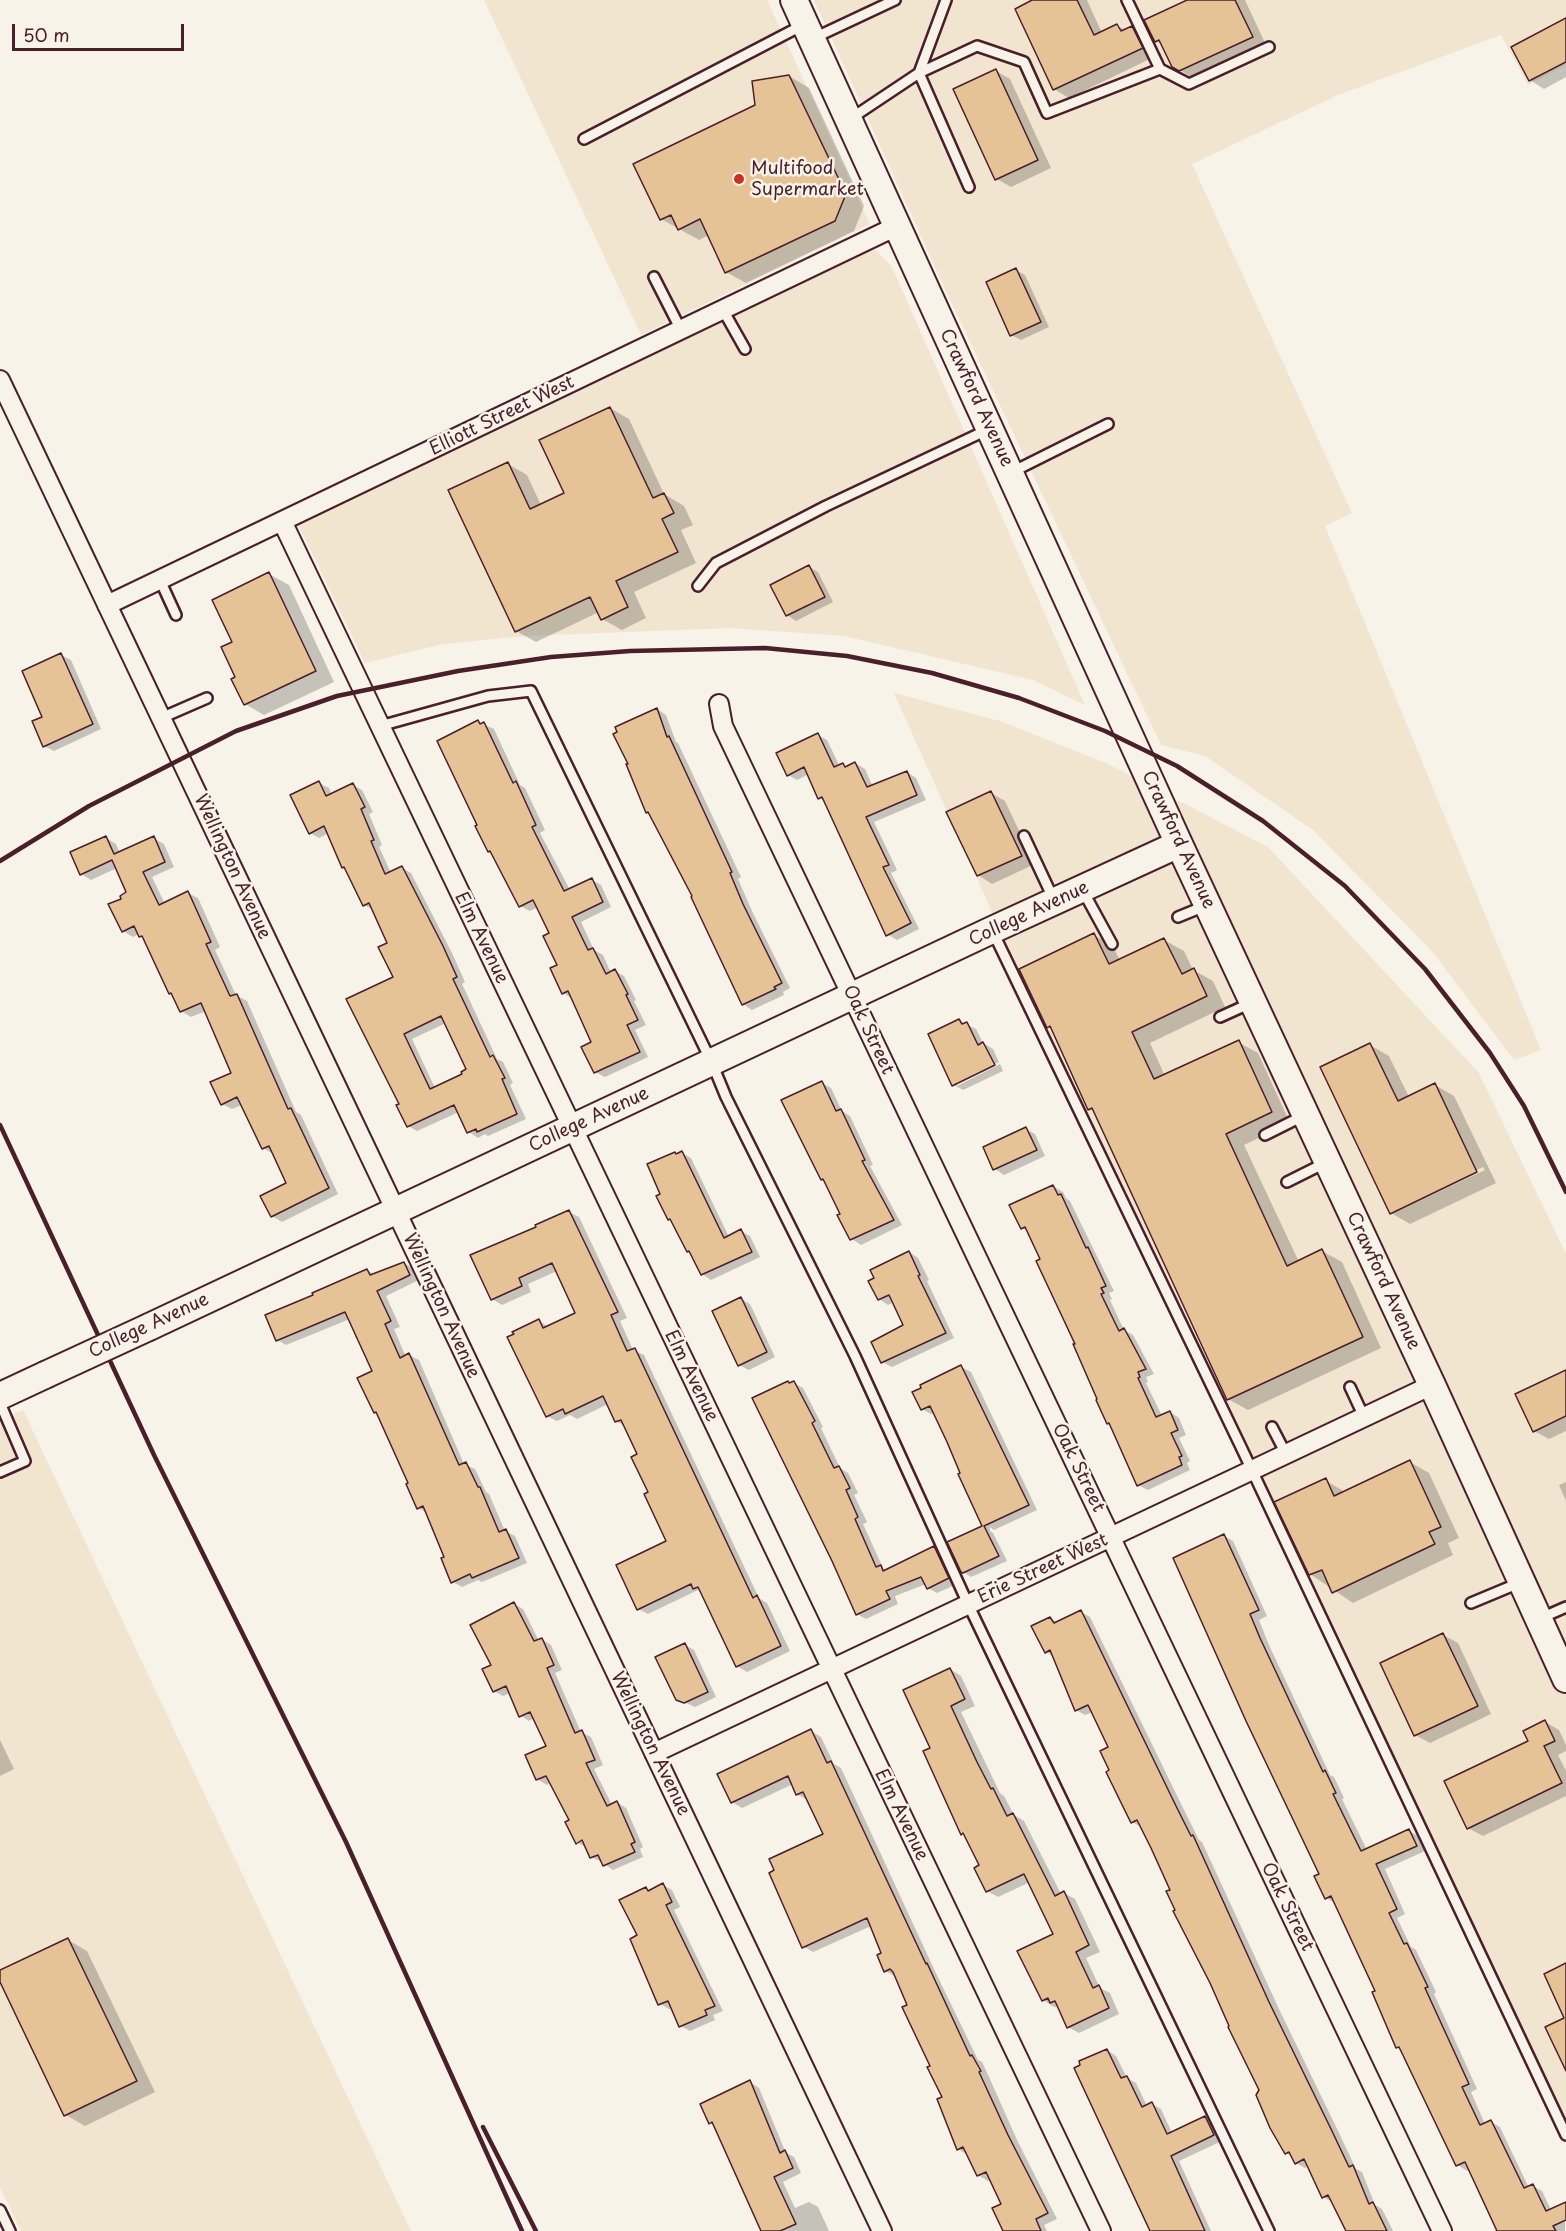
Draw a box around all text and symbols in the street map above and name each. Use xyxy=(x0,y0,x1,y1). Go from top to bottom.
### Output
scale bar xyxy=(15,12,188,50)
text: 50 m xyxy=(23,21,70,48)
place label: Multifood Supermarket xyxy=(751,158,864,201)
marker: Multifood Supermarket xyxy=(732,172,746,186)
street label: Crawford Avenue xyxy=(935,326,1017,470)
street label: Elliott Street West xyxy=(426,372,578,460)
street label: Crawford Avenue xyxy=(1137,768,1219,912)
street label: Wellington Avenue xyxy=(189,791,275,943)
street label: College Avenue xyxy=(966,877,1092,951)
street label: Elm Avenue xyxy=(450,889,512,987)
street label: Oak Street xyxy=(838,982,898,1078)
street label: College Avenue xyxy=(526,1083,652,1157)
street label: Crawford Avenue xyxy=(1342,1209,1424,1353)
street label: Wellington Avenue xyxy=(398,1230,484,1382)
street label: College Avenue xyxy=(86,1289,212,1363)
street label: Elm Avenue xyxy=(660,1327,722,1425)
street label: Oak Street xyxy=(1047,1420,1109,1516)
street label: Erie Street West xyxy=(975,1529,1111,1609)
street label: Wellington Avenue xyxy=(606,1669,694,1819)
street label: Elm Avenue xyxy=(870,1766,932,1864)
street label: Oak Street xyxy=(1256,1859,1318,1955)

